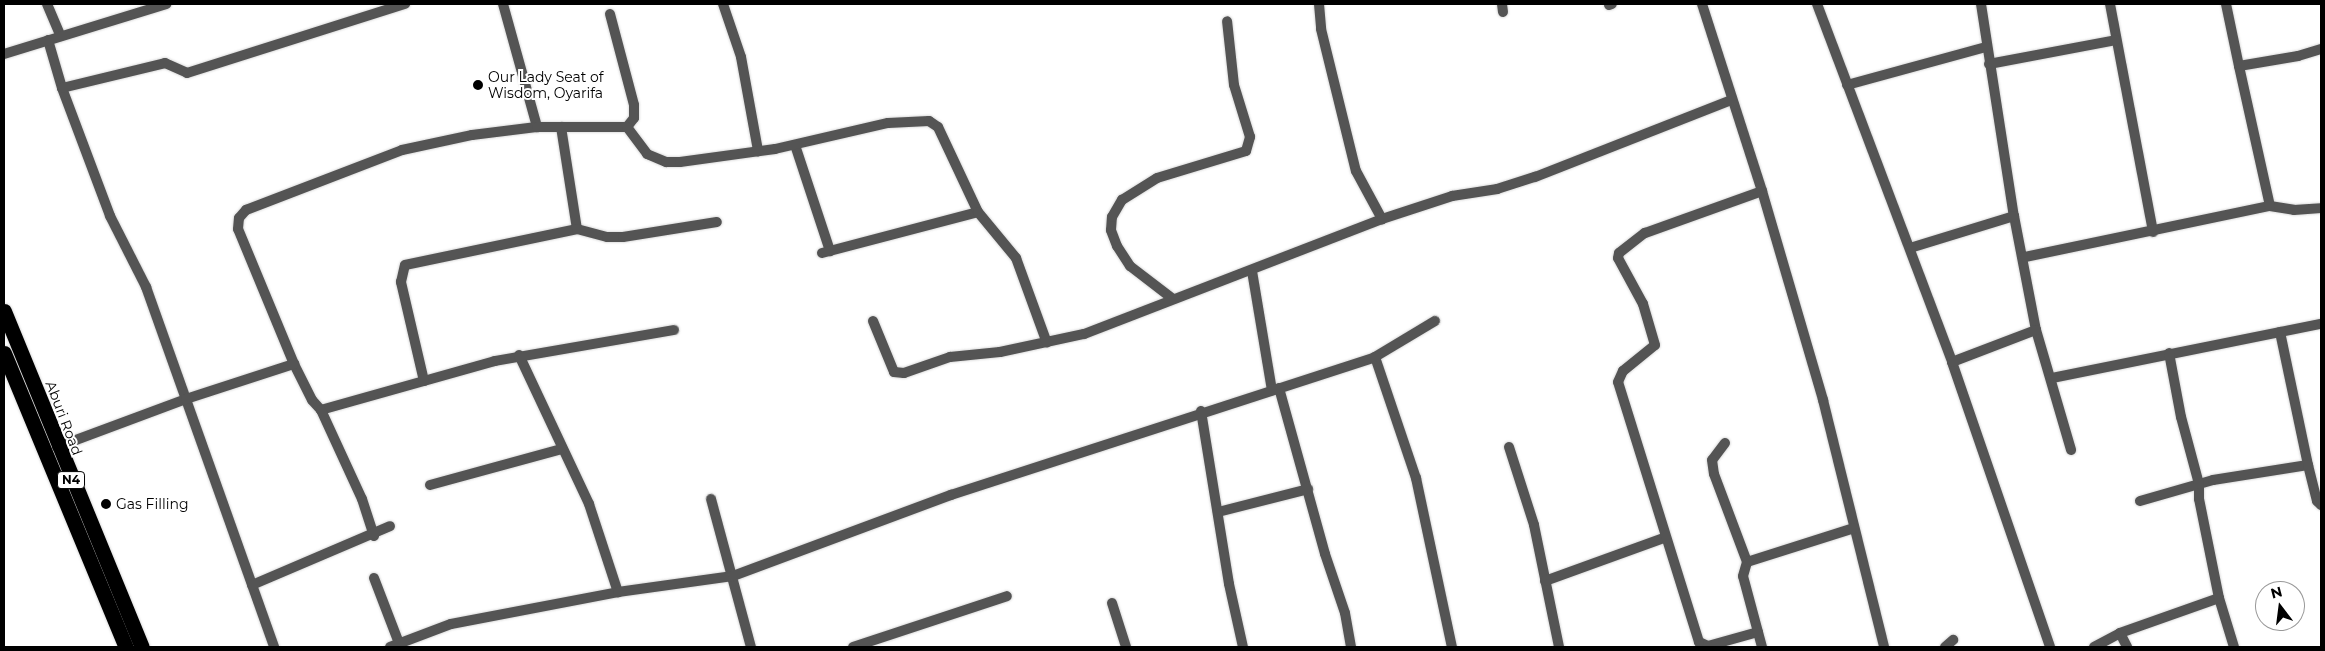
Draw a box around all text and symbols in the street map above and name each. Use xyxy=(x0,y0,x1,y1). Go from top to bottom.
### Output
place label: Our Lady Seat of Wisdom, Oyarifa xyxy=(488,69,604,102)
marker: Our Lady Seat of Wisdom, Oyarifa xyxy=(472,79,484,91)
street label: Aburi Road xyxy=(42,378,86,458)
road number: N4 xyxy=(56,470,86,490)
place label: Gas Filling xyxy=(116,496,189,512)
marker: Gas Filling xyxy=(100,498,112,510)
north arrow xyxy=(2255,581,2305,631)
text: N xyxy=(2269,582,2284,603)

